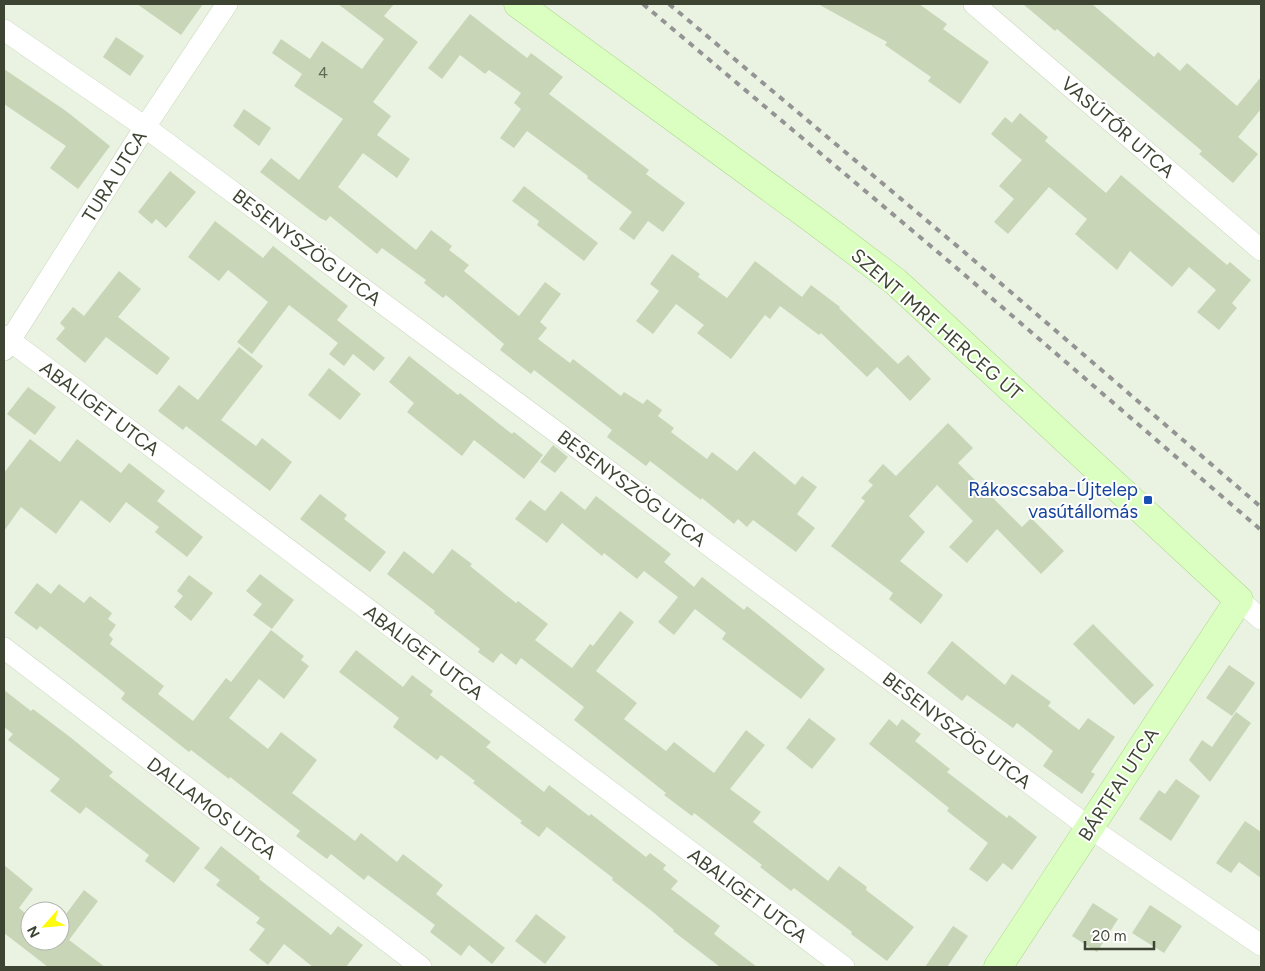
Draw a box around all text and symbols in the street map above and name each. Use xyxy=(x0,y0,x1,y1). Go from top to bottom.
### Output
house number: 4 xyxy=(318,63,328,82)
street label: VASÚTŐR UTCA xyxy=(1056,72,1179,183)
street label: TURA UTCA xyxy=(77,126,152,226)
street label: BESENYSZÖG UTCA xyxy=(228,184,386,311)
street label: SZENT IMRE HERCEG ÚT xyxy=(846,244,1027,405)
street label: ABALIGET UTCA xyxy=(35,356,164,461)
street label: BESENYSZÖG UTCA xyxy=(553,425,711,552)
place label: Rákoscsaba-Újtelep vasútállomás xyxy=(968,478,1138,523)
marker: Rákoscsaba-Újtelep vasútállomás xyxy=(1142,494,1154,506)
street label: ABALIGET UTCA xyxy=(359,600,488,705)
street label: BESENYSZÖG UTCA xyxy=(878,667,1036,794)
street label: BÁRTFAI UTCA xyxy=(1073,723,1164,845)
street label: DALLAMOS UTCA xyxy=(142,752,281,865)
street label: ABALIGET UTCA xyxy=(683,843,812,948)
north arrow xyxy=(20,901,70,951)
scale bar xyxy=(1085,918,1154,950)
text: N xyxy=(24,923,44,940)
text: 20 m xyxy=(1092,927,1126,945)

